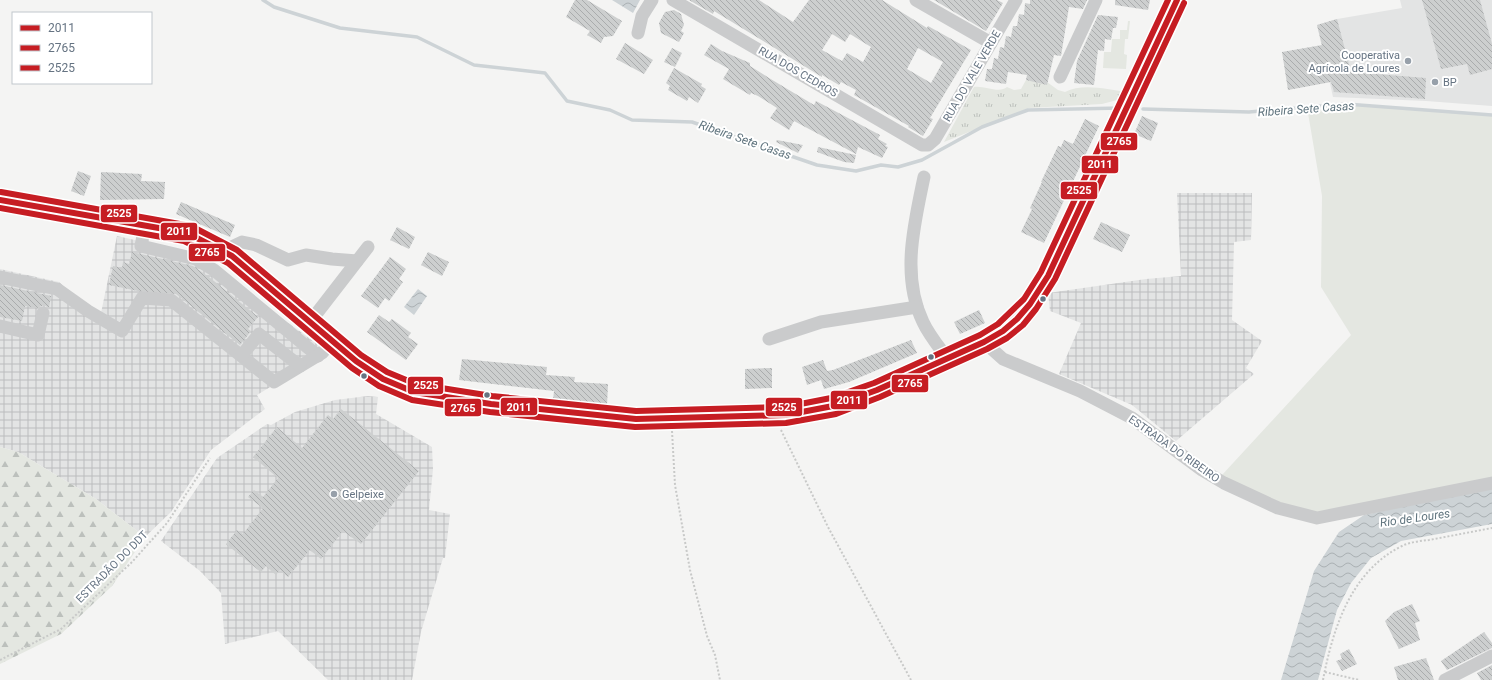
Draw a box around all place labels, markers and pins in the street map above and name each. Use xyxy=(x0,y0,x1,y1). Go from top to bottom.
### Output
place label: Cooperativa Agrícola de Loures xyxy=(1309,49,1400,75)
marker: Cooperativa Agrícola de Loures xyxy=(1403,56,1413,66)
place label: BP xyxy=(1443,76,1457,89)
marker: BP xyxy=(1430,77,1440,87)
unlabelled marker xyxy=(1038,294,1048,304)
unlabelled marker xyxy=(926,352,936,362)
unlabelled marker xyxy=(359,371,369,381)
unlabelled marker xyxy=(482,390,492,400)
place label: Gelpeixe xyxy=(342,488,384,501)
marker: Gelpeixe xyxy=(329,489,339,499)

